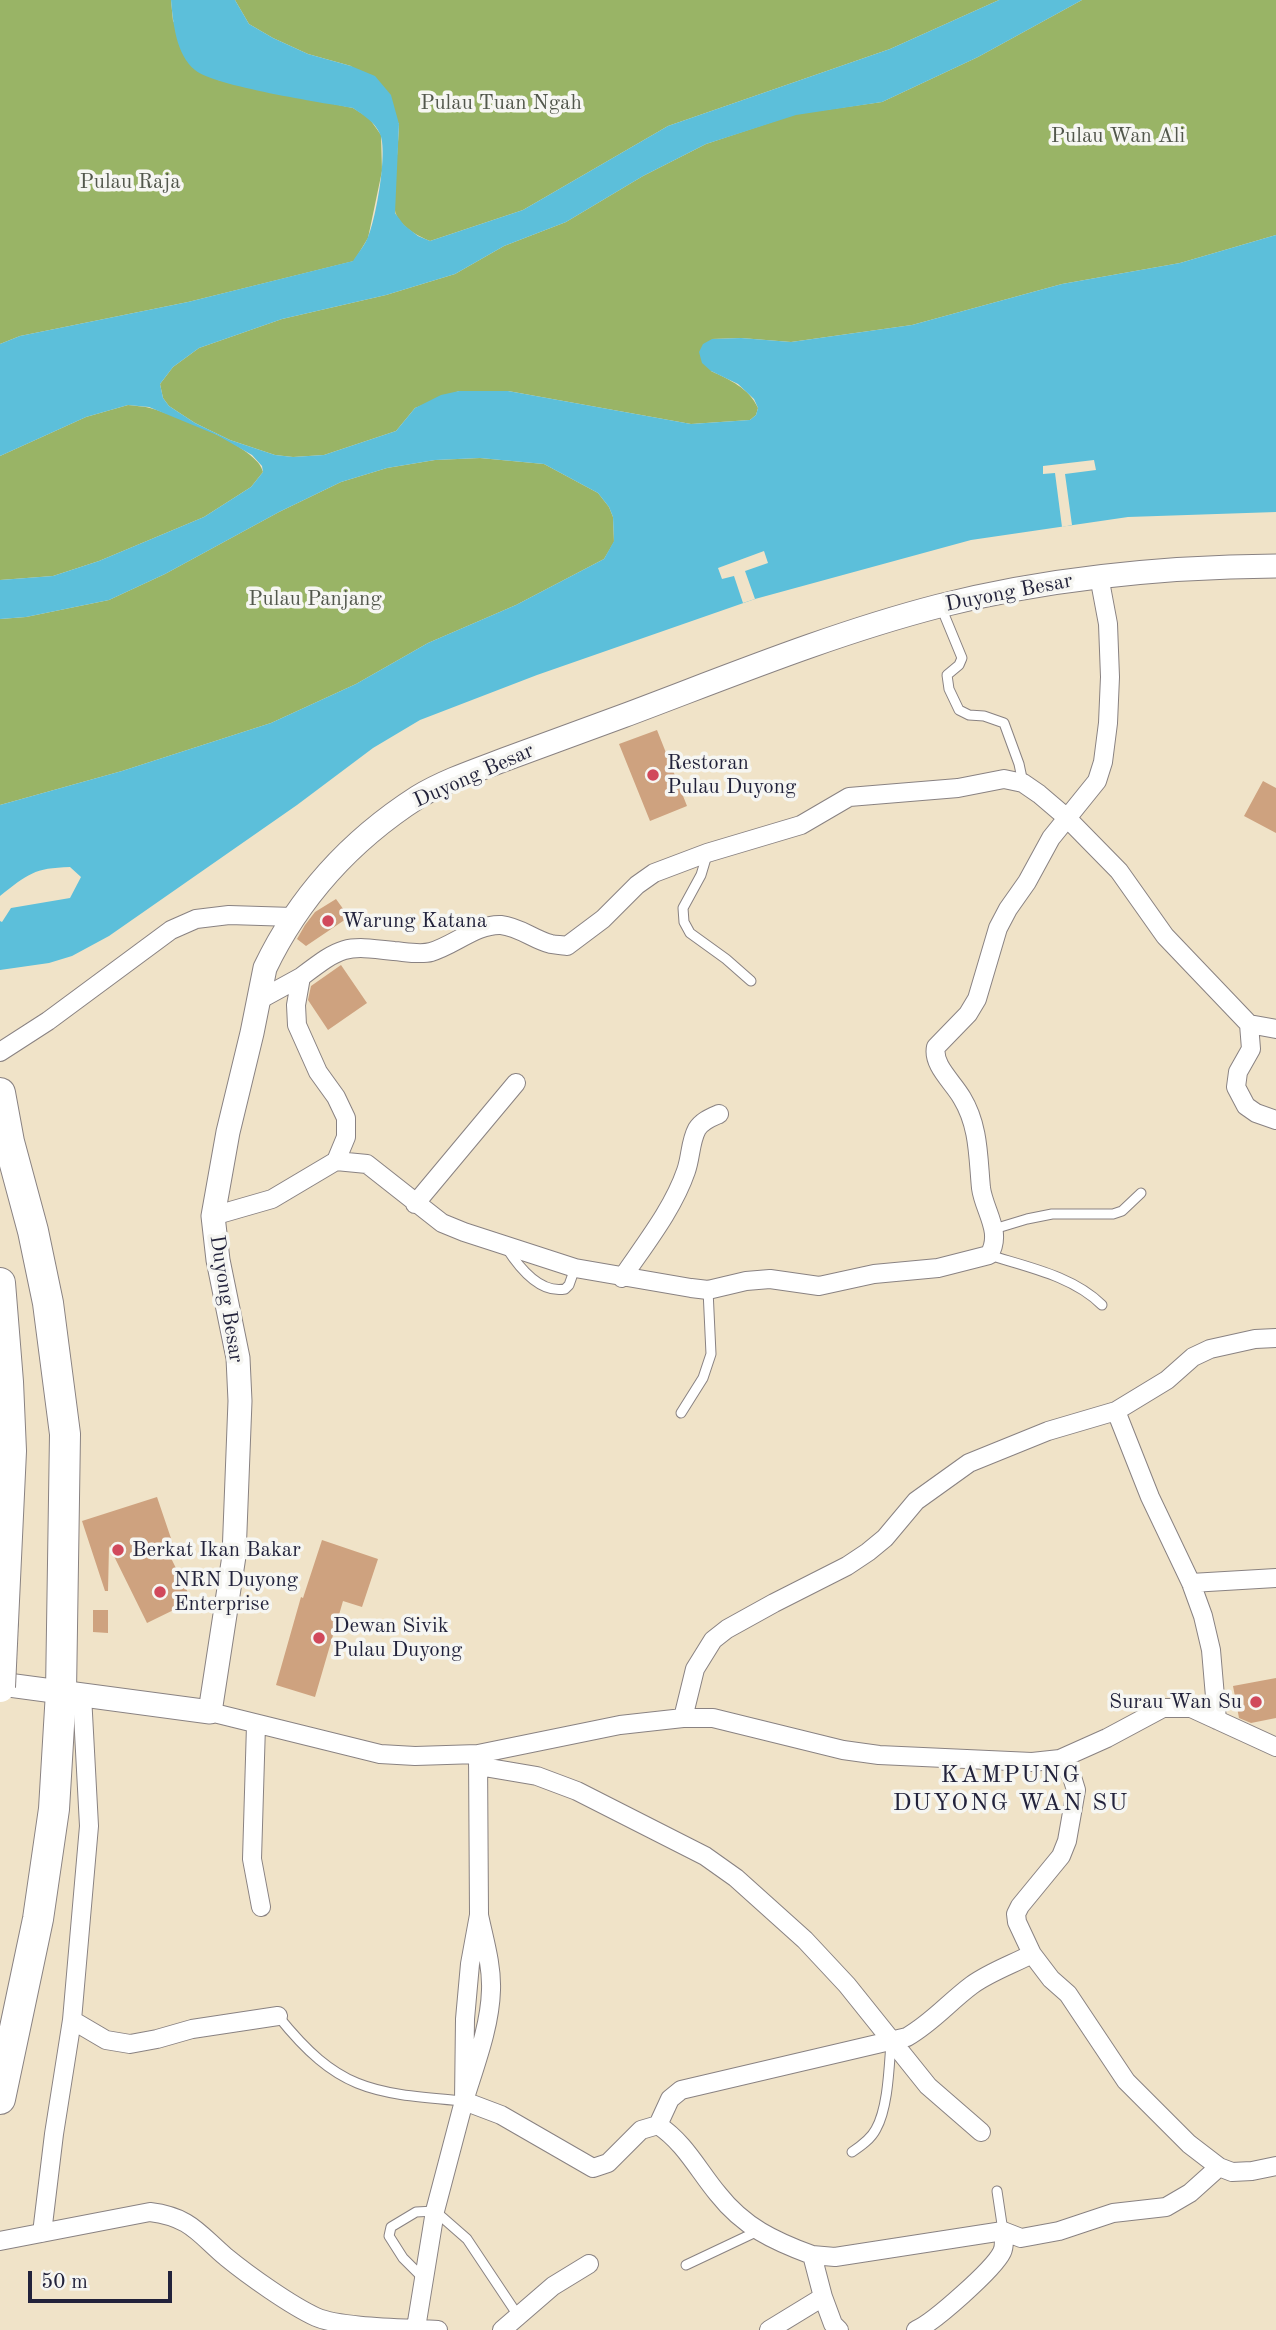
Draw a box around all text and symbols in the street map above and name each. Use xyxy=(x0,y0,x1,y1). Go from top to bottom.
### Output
park label: Pulau Tuan Ngah xyxy=(420,90,582,116)
park label: Pulau Wan Ali xyxy=(1051,123,1185,149)
park label: Pulau Raja xyxy=(79,169,181,195)
street label: Duyong Besar xyxy=(943,568,1075,618)
park label: Pulau Panjang xyxy=(248,586,382,612)
street label: Duyong Besar xyxy=(410,738,538,814)
place label: Restoran Pulau Duyong xyxy=(667,750,796,800)
marker: Restoran Pulau Duyong xyxy=(645,767,661,783)
place label: Warung Katana xyxy=(342,908,487,934)
marker: Warung Katana xyxy=(320,913,336,929)
street label: Duyong Besar xyxy=(203,1233,249,1365)
place label: Berkat Ikan Bakar xyxy=(132,1537,301,1563)
marker: Berkat Ikan Bakar xyxy=(110,1542,126,1558)
place label: NRN Duyong Enterprise xyxy=(174,1567,298,1617)
marker: NRN Duyong Enterprise xyxy=(152,1584,168,1600)
place label: Dewan Sivik Pulau Duyong xyxy=(333,1613,462,1663)
marker: Dewan Sivik Pulau Duyong xyxy=(311,1630,327,1646)
place label: Surau Wan Su xyxy=(1109,1689,1242,1715)
marker: Surau Wan Su xyxy=(1248,1694,1264,1710)
district label: KAMPUNG DUYONG WAN SU xyxy=(894,1762,1128,1818)
scale bar xyxy=(32,2256,175,2300)
text: 50 m xyxy=(41,2272,88,2293)

